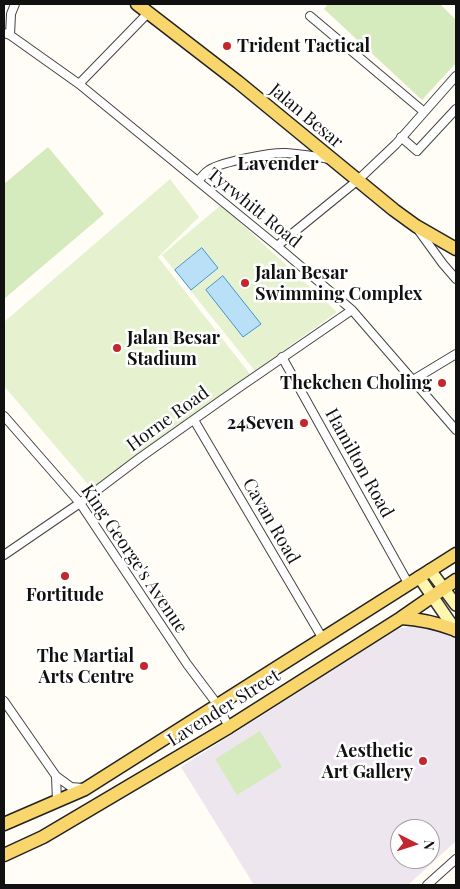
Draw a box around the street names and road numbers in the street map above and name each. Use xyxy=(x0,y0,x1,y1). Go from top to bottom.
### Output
street label: Jalan Besar xyxy=(265,79,347,153)
street label: Tyrwhitt Road xyxy=(203,163,305,253)
street label: Horne Road xyxy=(123,382,213,456)
street label: Hamilton Road xyxy=(320,405,398,521)
street label: Cavan Road xyxy=(238,474,304,568)
street label: King George's Avenue xyxy=(76,480,192,638)
street label: Lavender Street xyxy=(164,665,284,751)

